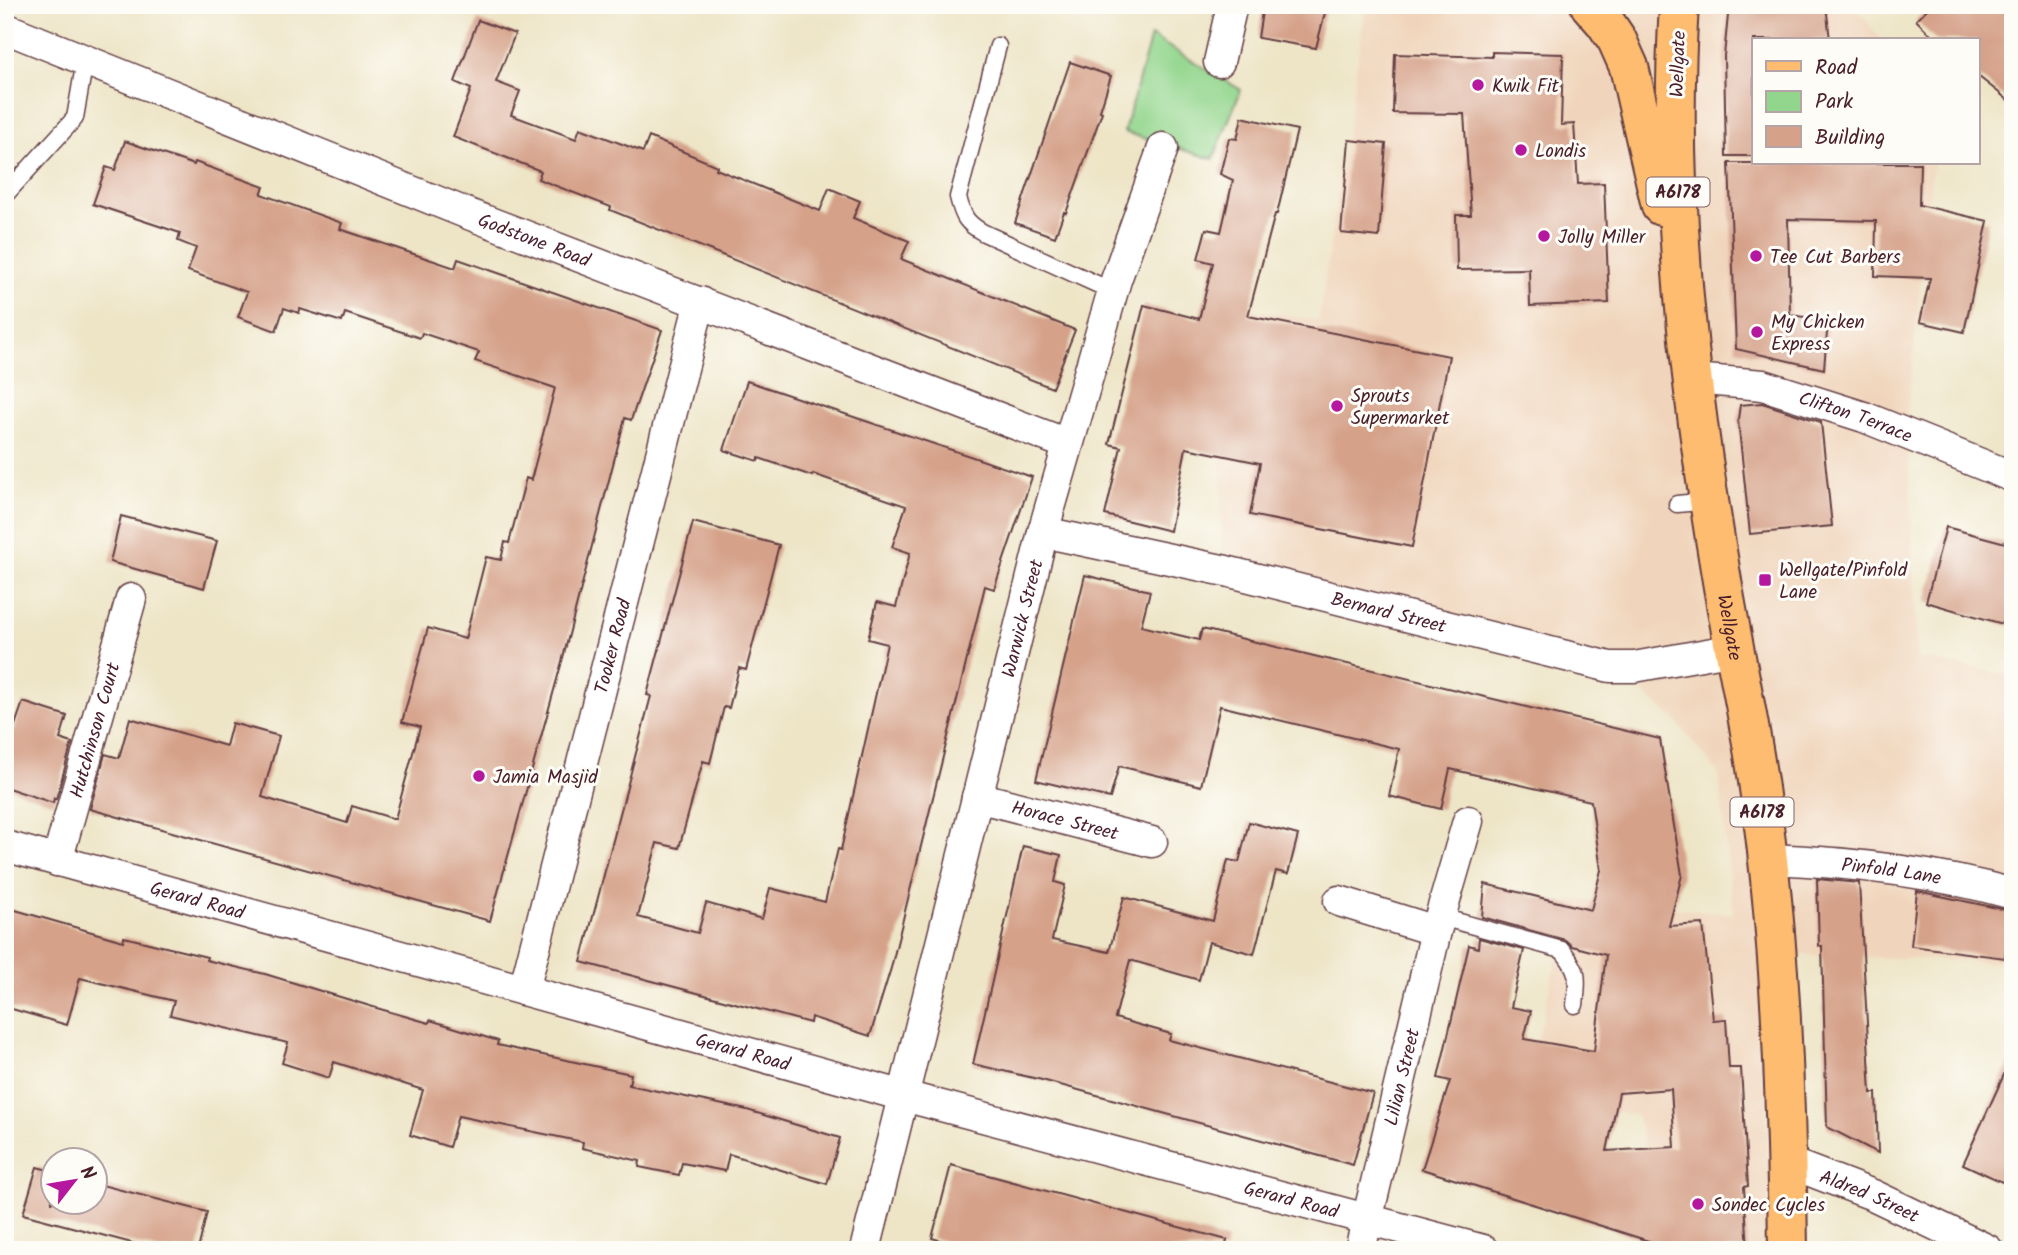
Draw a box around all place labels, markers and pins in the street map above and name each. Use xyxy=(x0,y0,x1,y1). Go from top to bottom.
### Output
place label: Kwik Fit xyxy=(1492,72,1560,102)
marker: Kwik Fit xyxy=(1470,77,1486,93)
place label: Londis xyxy=(1535,137,1586,167)
marker: Londis xyxy=(1513,142,1529,158)
place label: Jolly Miller xyxy=(1558,223,1647,253)
marker: Jolly Miller xyxy=(1536,228,1552,244)
place label: Tee Cut Barbers xyxy=(1770,243,1901,273)
marker: Tee Cut Barbers xyxy=(1748,248,1764,264)
place label: My Chicken Express xyxy=(1771,308,1865,360)
marker: My Chicken Express xyxy=(1749,324,1765,340)
place label: Sprouts Supermarket xyxy=(1351,382,1450,434)
marker: Sprouts Supermarket xyxy=(1329,398,1345,414)
place label: Wellgate/Pinfold Lane xyxy=(1779,556,1908,608)
marker: Wellgate/Pinfold Lane xyxy=(1757,572,1773,588)
place label: Jamia Masjid xyxy=(493,763,598,793)
marker: Jamia Masjid xyxy=(471,768,487,784)
place label: Sondec Cycles xyxy=(1712,1191,1825,1221)
marker: Sondec Cycles xyxy=(1690,1196,1706,1212)

